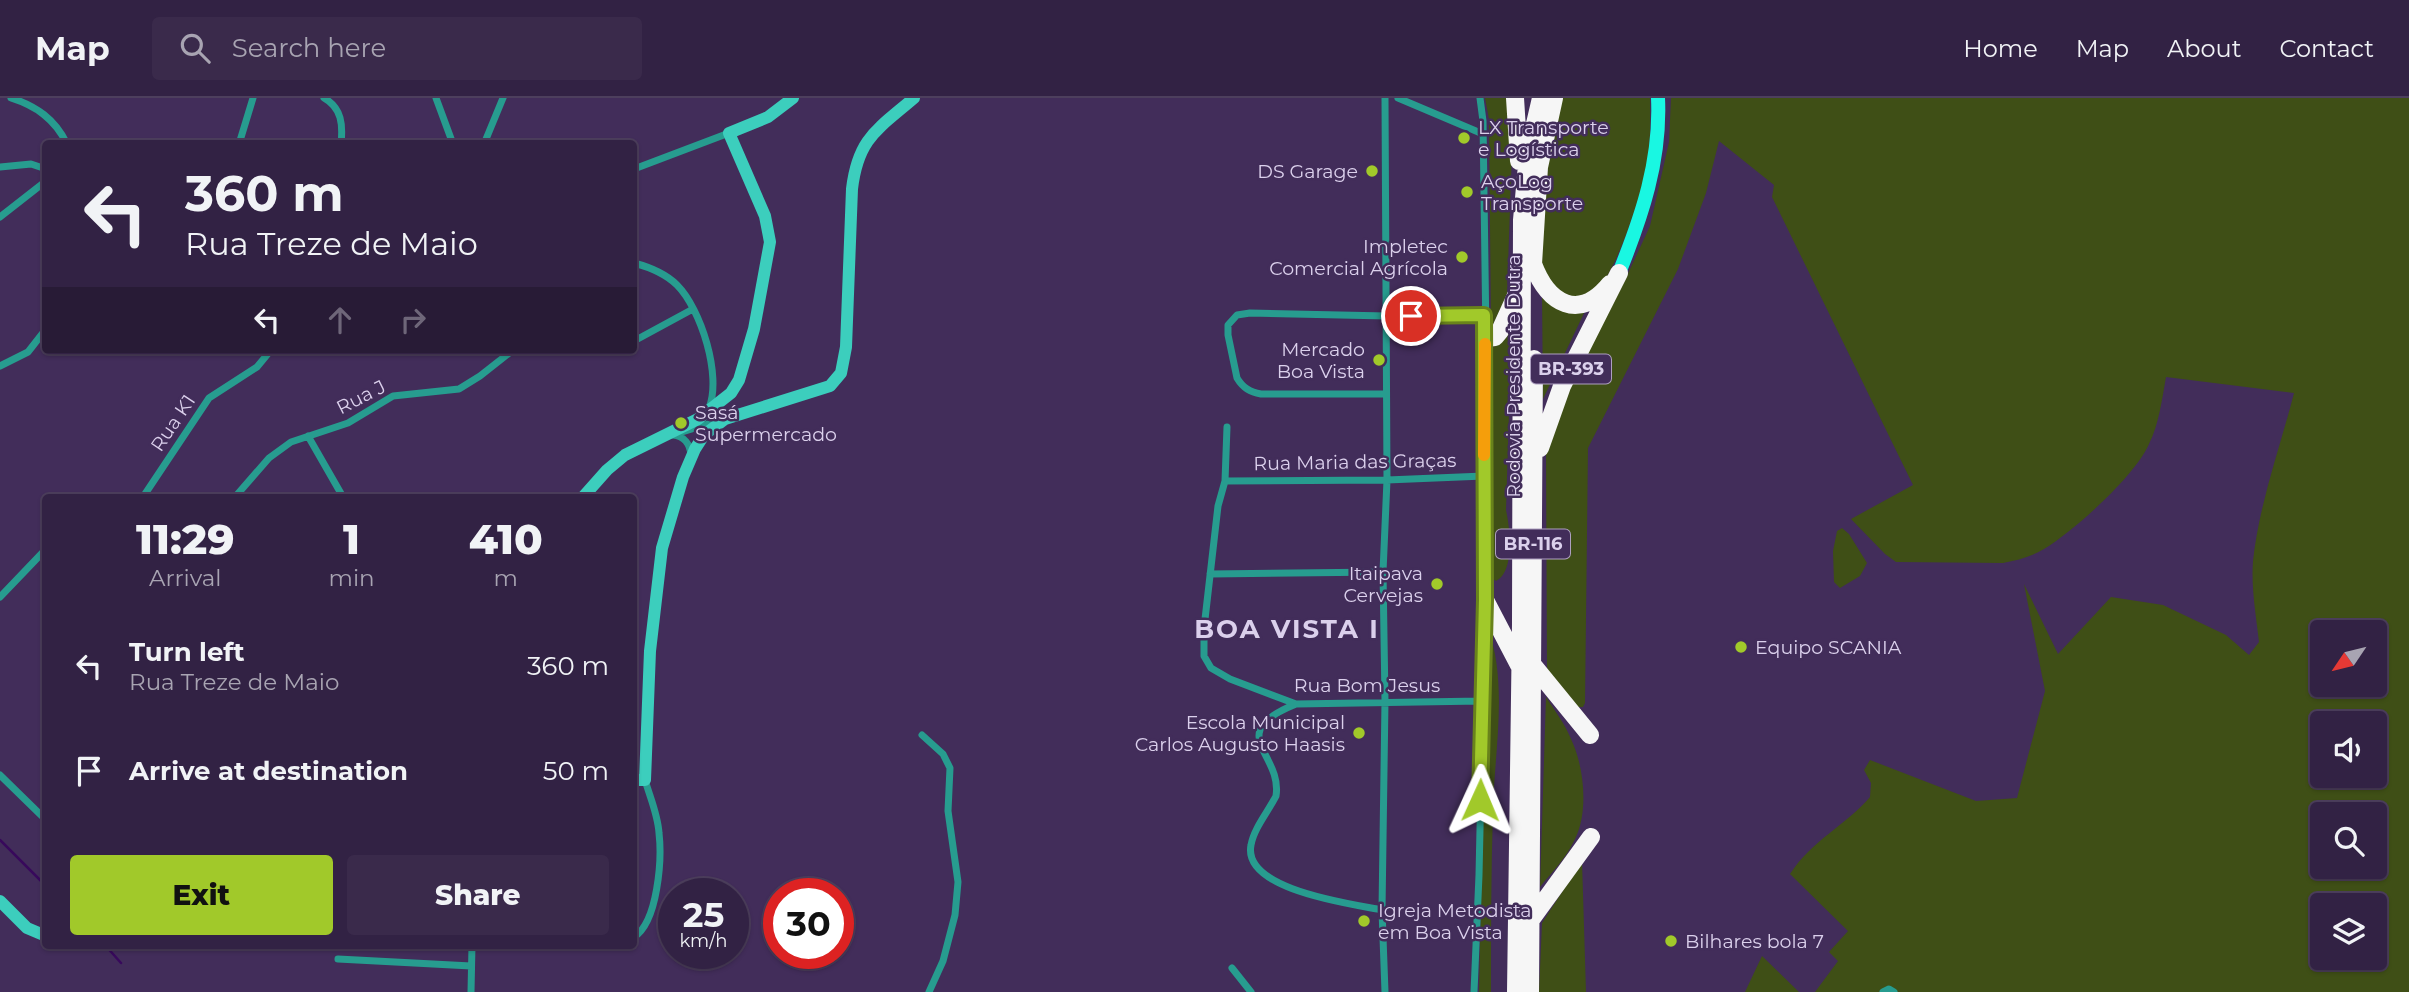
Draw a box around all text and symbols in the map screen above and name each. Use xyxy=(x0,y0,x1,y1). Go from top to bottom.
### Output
search box xyxy=(152,17,642,80)
text: Map xyxy=(35,28,110,68)
icon: search xyxy=(176,29,214,67)
text: Search here xyxy=(232,32,386,64)
text: Home xyxy=(1963,34,2038,63)
text: Map xyxy=(2076,34,2129,63)
text: About xyxy=(2167,34,2241,63)
text: Contact xyxy=(2279,34,2374,63)
place label: LX Transporte e Logística xyxy=(1478,116,1609,161)
marker: LX Transporte e Logística xyxy=(1456,130,1472,146)
place label: DS Garage xyxy=(1257,160,1358,183)
marker: DS Garage xyxy=(1364,163,1380,179)
text: 360 m xyxy=(185,164,344,223)
icon: left xyxy=(70,168,161,259)
place label: AçoLog Transporte xyxy=(1481,170,1583,215)
marker: AçoLog Transporte xyxy=(1459,184,1475,200)
text: Rua Treze de Maio xyxy=(185,224,478,263)
place label: Impletec Comercial Agrícola xyxy=(1269,235,1448,280)
marker: Impletec Comercial Agrícola xyxy=(1454,249,1470,265)
street label: Rodovia Presidente Dutra xyxy=(1502,254,1525,498)
pin xyxy=(1381,286,1441,346)
icon: arrive xyxy=(1392,297,1430,335)
icon: left xyxy=(248,301,286,339)
icon: ahead xyxy=(321,301,359,339)
icon: right xyxy=(394,301,432,339)
place label: Mercado Boa Vista xyxy=(1277,338,1365,383)
marker: Mercado Boa Vista xyxy=(1371,352,1387,368)
road number: BR-393 xyxy=(1531,354,1611,384)
street label: Rua J xyxy=(333,375,389,419)
street label: Rua K1 xyxy=(146,390,200,456)
place label: Sasá Supermercado xyxy=(695,401,837,446)
marker: Sasá Supermercado xyxy=(673,415,689,431)
street label: Rua Maria das Graças xyxy=(1253,449,1457,475)
text: 11:29 xyxy=(136,513,234,565)
text: 1 xyxy=(343,513,360,565)
text: 410 xyxy=(469,513,543,565)
road number: BR-116 xyxy=(1496,530,1570,559)
place label: Itaipava Cervejas xyxy=(1344,562,1423,607)
text: Arrival xyxy=(149,564,222,592)
text: min xyxy=(329,564,375,592)
text: m xyxy=(494,564,518,592)
marker: Itaipava Cervejas xyxy=(1429,576,1445,592)
district label: BOA VISTA I xyxy=(1194,613,1380,645)
north arrow xyxy=(2310,620,2387,696)
map controls xyxy=(2310,620,2387,970)
text: Turn left xyxy=(129,636,245,668)
place label: Equipo SCANIA xyxy=(1755,636,1902,659)
marker: Equipo SCANIA xyxy=(1733,639,1749,655)
icon: left xyxy=(70,647,108,685)
text: 360 m xyxy=(527,650,609,682)
text: Rua Treze de Maio xyxy=(129,668,339,696)
street label: Rua Bom Jesus xyxy=(1294,674,1440,697)
place label: Escola Municipal Carlos Augusto Haasis xyxy=(1135,711,1345,756)
button: sound xyxy=(2310,711,2387,788)
marker: Escola Municipal Carlos Augusto Haasis xyxy=(1351,725,1367,741)
icon: arrive xyxy=(70,752,108,790)
text: Arrive at destination xyxy=(129,755,408,787)
text: 50 m xyxy=(543,755,609,787)
position arrow xyxy=(1443,763,1517,837)
button: search xyxy=(2310,802,2387,879)
button: Exit xyxy=(70,855,333,935)
button: Share xyxy=(347,855,609,935)
speed limit sign: 30 xyxy=(763,878,854,969)
text: 25 xyxy=(683,893,724,936)
button: layers xyxy=(2310,893,2387,970)
place label: Igreja Metodista em Boa Vista xyxy=(1378,899,1532,944)
marker: Igreja Metodista em Boa Vista xyxy=(1356,913,1372,929)
text: km/h xyxy=(679,930,728,952)
place label: Bilhares bola 7 xyxy=(1685,930,1824,953)
marker: Bilhares bola 7 xyxy=(1663,933,1679,949)

